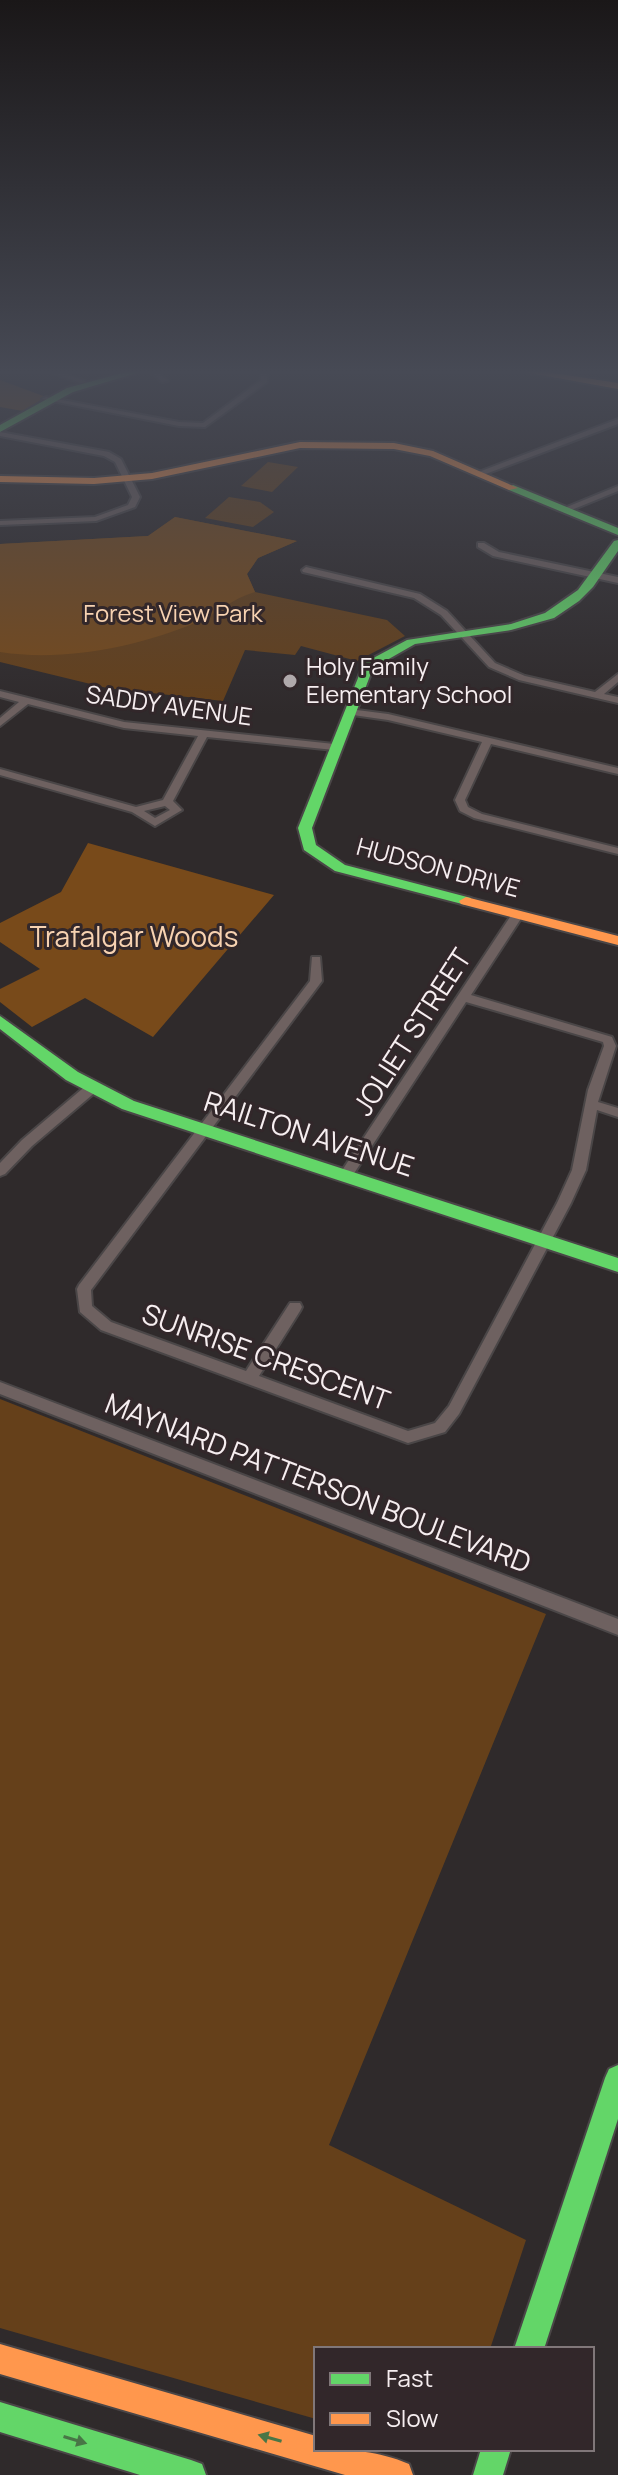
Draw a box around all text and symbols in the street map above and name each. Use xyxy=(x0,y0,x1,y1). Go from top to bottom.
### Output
park label: Forest View Park xyxy=(83,596,264,629)
place label: Holy Family Elementary School xyxy=(306,649,512,710)
marker: Holy Family Elementary School xyxy=(281,672,299,690)
street label: SADDY AVENUE xyxy=(84,677,254,732)
street label: HUDSON DRIVE xyxy=(353,829,524,904)
park label: Trafalgar Woods xyxy=(30,917,238,955)
street label: JOLIET STREET xyxy=(343,940,479,1122)
street label: RAILTON AVENUE xyxy=(199,1081,419,1185)
street label: SUNRISE CRESCENT xyxy=(137,1294,396,1419)
street label: MAYNARD PATTERSON BOULEVARD xyxy=(100,1383,537,1581)
legend xyxy=(314,2347,594,2451)
text: Fast xyxy=(386,2361,433,2394)
text: Slow xyxy=(386,2401,439,2434)
one-way arrow xyxy=(257,2431,282,2443)
one-way arrow xyxy=(63,2434,87,2447)

